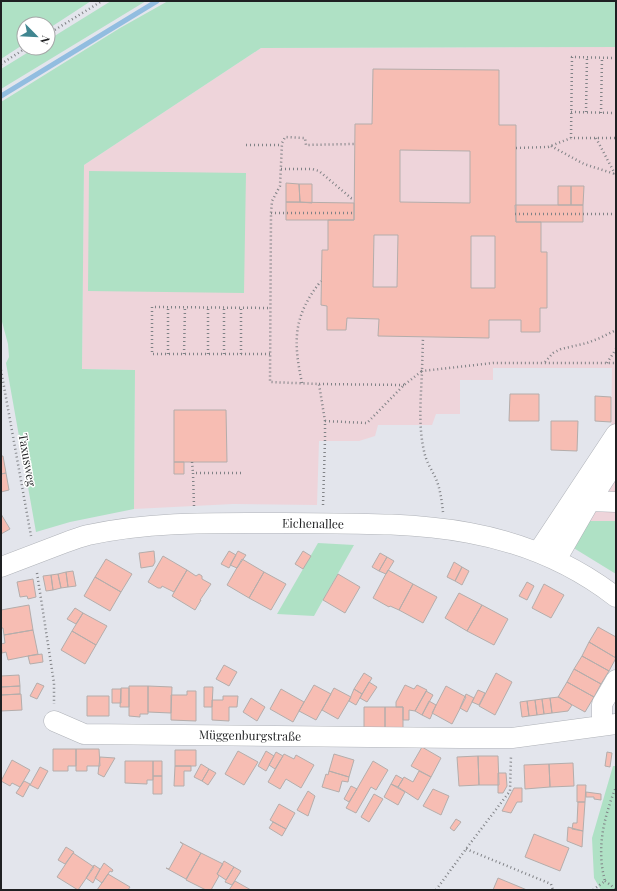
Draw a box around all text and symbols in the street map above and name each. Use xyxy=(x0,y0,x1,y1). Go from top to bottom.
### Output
north arrow xyxy=(16,16,56,56)
text: N xyxy=(37,34,54,47)
street label: Taxusweg xyxy=(15,432,41,488)
street label: Eichenallee xyxy=(282,514,344,532)
street label: Müggenburgstraße xyxy=(199,726,301,744)

